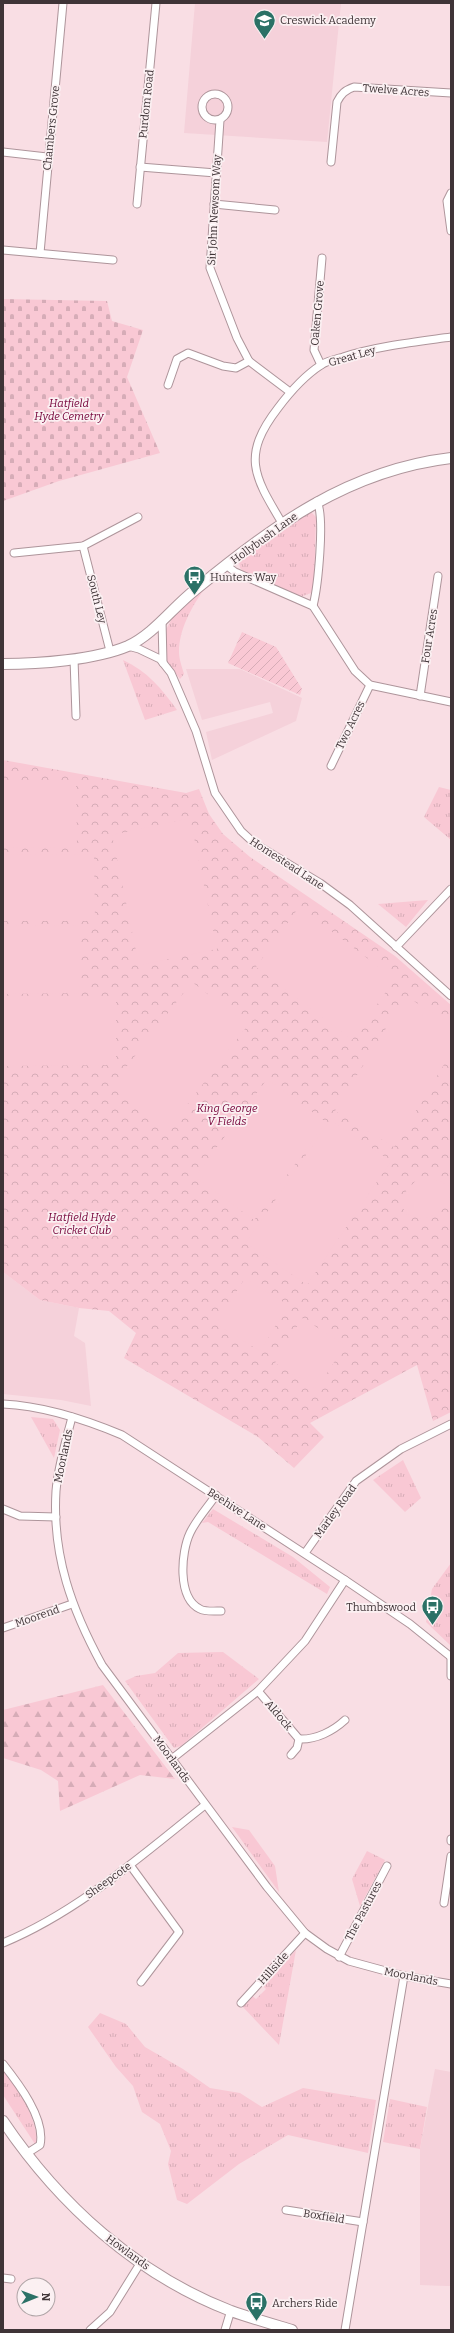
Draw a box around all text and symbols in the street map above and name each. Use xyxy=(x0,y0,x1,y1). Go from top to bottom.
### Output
school or university icon: Creswick Academy xyxy=(252,7,278,40)
place label: Creswick Academy xyxy=(280,14,376,27)
street label: Purdom Road xyxy=(136,68,157,139)
street label: Twelve Acres xyxy=(362,82,430,99)
street label: Chambers Grove xyxy=(41,85,62,171)
street label: Sir John Newsom Way xyxy=(205,154,224,266)
street label: Oaken Grove xyxy=(308,280,327,346)
street label: Great Ley xyxy=(327,344,377,369)
park label: Hatfield Hyde Cemetry xyxy=(34,397,105,423)
street label: Hollybush Lane xyxy=(228,510,300,567)
bus stop icon: Hunters Way xyxy=(181,564,207,597)
place label: Hunters Way xyxy=(210,571,277,584)
street label: South Ley xyxy=(84,573,109,625)
street label: Four Acres xyxy=(419,608,440,664)
street label: Two Acres xyxy=(333,699,368,752)
street label: Homestead Lane xyxy=(247,834,326,892)
park label: King George V Fields xyxy=(196,1102,258,1128)
park label: Hatfield Hyde Cricket Club xyxy=(48,1211,116,1237)
street label: Moorlands xyxy=(51,1428,76,1484)
street label: Marley Road xyxy=(312,1482,359,1541)
street label: Beehive Lane xyxy=(205,1486,269,1533)
bus stop icon: Thumbswood xyxy=(419,1594,445,1627)
place label: Thumbswood xyxy=(346,1601,416,1614)
street label: Moorend xyxy=(13,1603,62,1630)
street label: Aldock xyxy=(262,1698,295,1734)
street label: Moorlands xyxy=(150,1733,193,1785)
street label: Sheepcote xyxy=(83,1859,134,1901)
street label: The Pastures xyxy=(342,1879,385,1943)
street label: Hillside xyxy=(255,1949,291,1987)
street label: Moorlands xyxy=(383,1965,439,1988)
street label: Boxfield xyxy=(302,2207,346,2226)
street label: Howlands xyxy=(103,2232,152,2273)
north arrow xyxy=(16,2277,56,2317)
bus stop icon: Archers Ride xyxy=(243,2290,269,2323)
text: N xyxy=(39,2292,52,2302)
place label: Archers Ride xyxy=(272,2297,338,2310)

